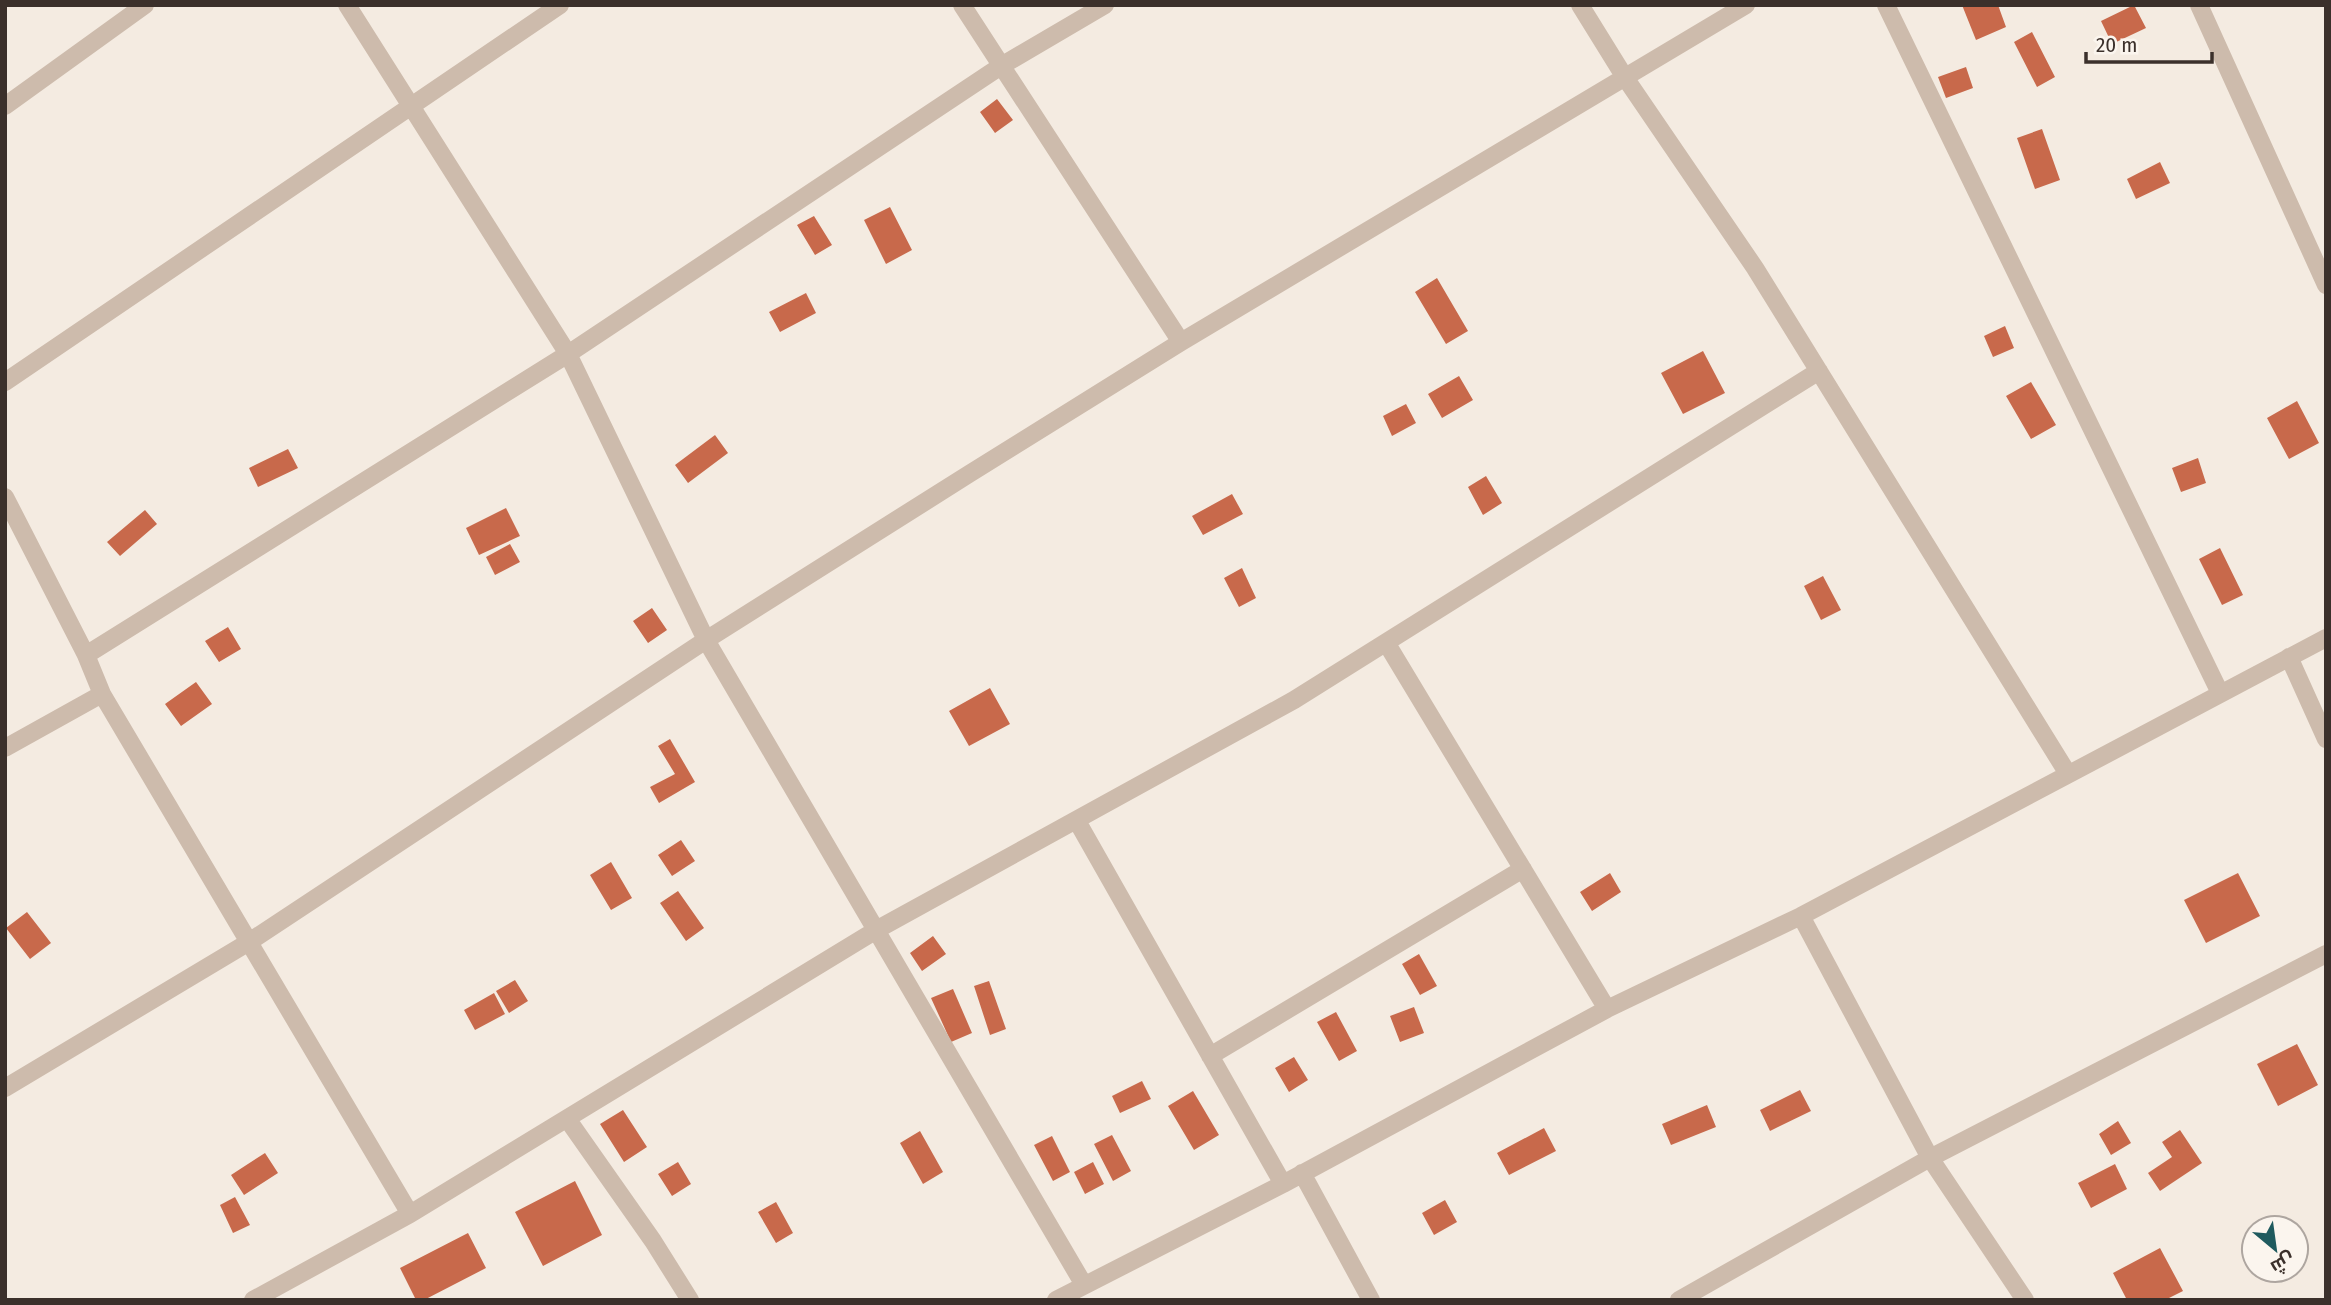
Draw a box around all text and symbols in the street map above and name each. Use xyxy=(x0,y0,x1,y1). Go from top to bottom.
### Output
scale bar xyxy=(2086,21,2212,65)
text: 20 m xyxy=(2096,32,2137,58)
north arrow xyxy=(2240,1214,2310,1284)
text: ش xyxy=(2267,1247,2299,1279)

